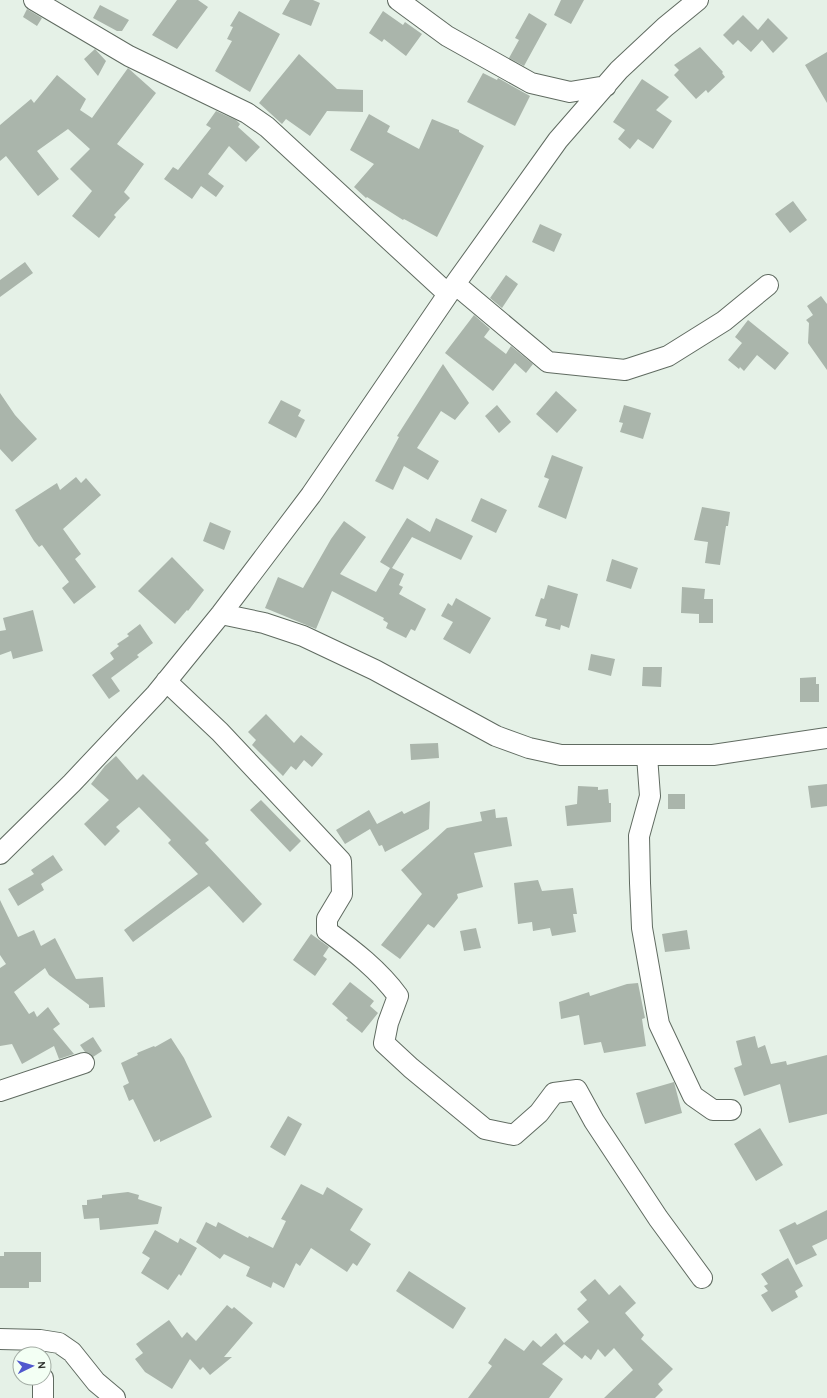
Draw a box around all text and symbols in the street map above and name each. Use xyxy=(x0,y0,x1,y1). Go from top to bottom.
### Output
north arrow xyxy=(12,1346,52,1386)
text: N xyxy=(35,1361,48,1370)

